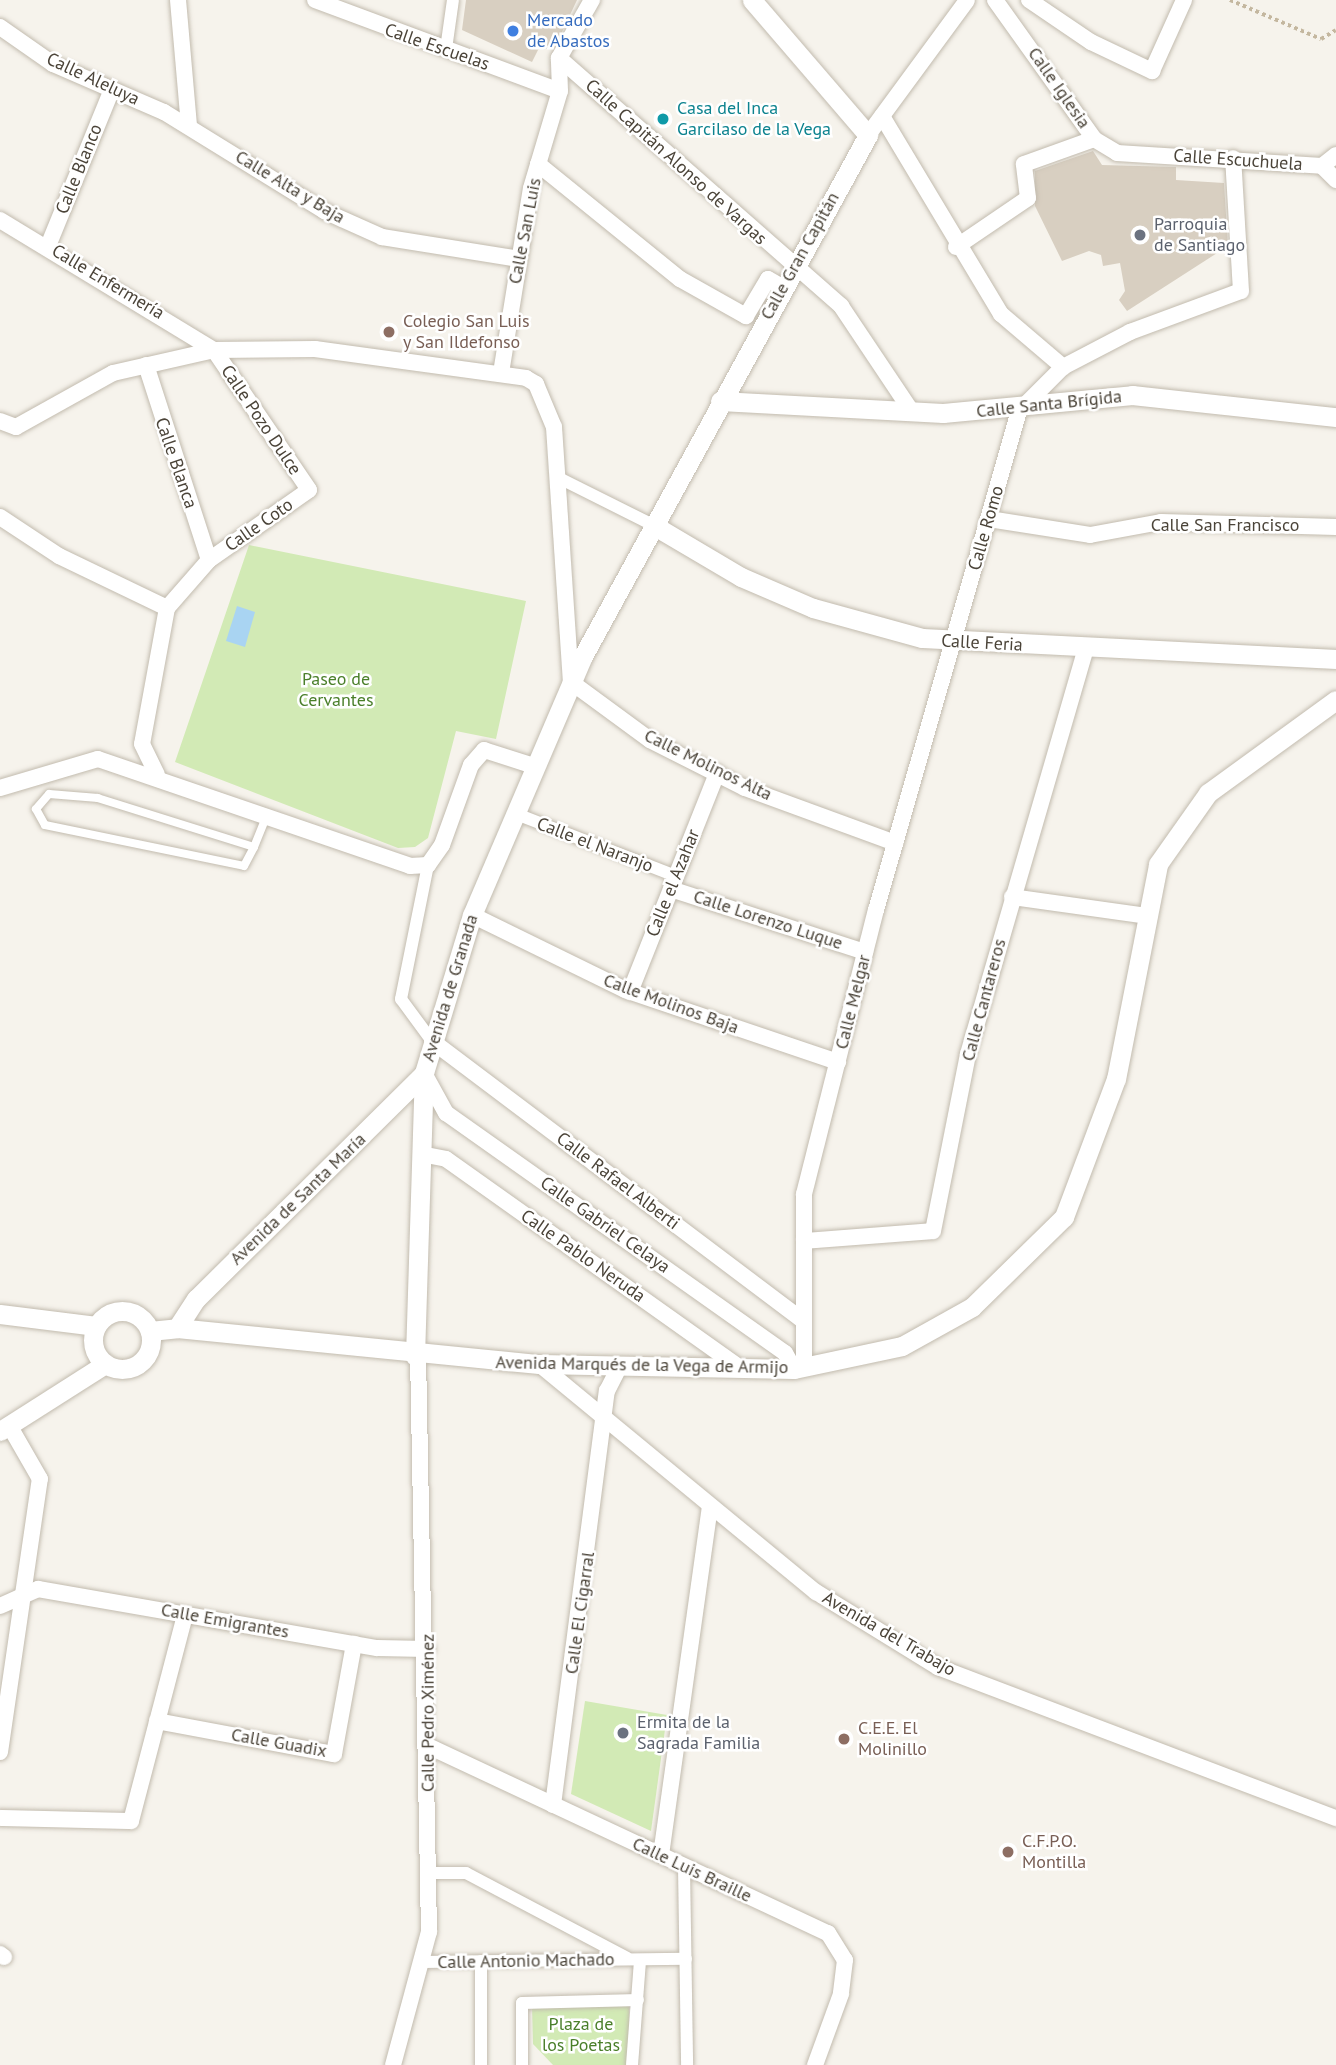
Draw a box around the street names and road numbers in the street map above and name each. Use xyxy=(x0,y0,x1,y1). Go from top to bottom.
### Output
street label: Calle Escuelas xyxy=(382,19,492,75)
street label: Calle Iglesia xyxy=(1023,43,1095,133)
street label: Calle Aleluya xyxy=(43,48,143,110)
street label: Calle Capitán Alonso de Vargas xyxy=(580,74,772,250)
street label: Calle Blanco xyxy=(51,121,107,217)
street label: Calle Alta y Baja xyxy=(231,145,349,229)
street label: Calle Escuchuela xyxy=(1173,145,1303,175)
street label: Calle San Luis xyxy=(504,176,546,286)
street label: Calle Gran Capitán xyxy=(756,188,844,324)
street label: Calle Enfermería xyxy=(48,240,168,324)
street label: Calle Pozo Dulce xyxy=(216,361,306,479)
street label: Calle Santa Brígida xyxy=(975,386,1123,422)
street label: Calle Blanca xyxy=(150,415,202,511)
street label: Calle Romo xyxy=(964,483,1008,573)
street label: Calle Coto xyxy=(221,494,297,556)
street label: Calle San Francisco xyxy=(1151,514,1299,536)
street label: Calle Feria xyxy=(941,630,1023,656)
street label: Calle Molinos Alta xyxy=(640,725,776,805)
street label: Calle el Naranjo xyxy=(534,813,656,877)
street label: Calle el Azahar xyxy=(642,826,704,940)
street label: Calle Lorenzo Luque xyxy=(691,886,845,954)
street label: Avenida de Granada xyxy=(417,912,483,1064)
street label: Calle Cantareros xyxy=(957,936,1011,1064)
street label: Calle Melgar xyxy=(831,952,875,1052)
street label: Calle Molinos Baja xyxy=(600,970,742,1038)
street label: Calle Rafael Alberti xyxy=(552,1128,684,1234)
street label: Avenida de Santa María xyxy=(226,1129,370,1269)
street label: Calle Gabriel Celaya xyxy=(536,1172,674,1278)
street label: Calle Pablo Neruda xyxy=(517,1205,649,1307)
street label: Avenida Marqués de la Vega de Armijo xyxy=(495,1352,789,1378)
street label: Calle El Cigarral xyxy=(561,1551,599,1675)
street label: Avenida del Trabajo xyxy=(818,1587,960,1681)
street label: Calle Emigrantes xyxy=(159,1599,291,1643)
street label: Calle Pedro Ximénez xyxy=(417,1634,439,1792)
street label: Calle Guadix xyxy=(229,1724,329,1762)
street label: Calle Luis Braille xyxy=(629,1833,755,1907)
street label: Calle Antonio Machado xyxy=(437,1949,615,1973)

